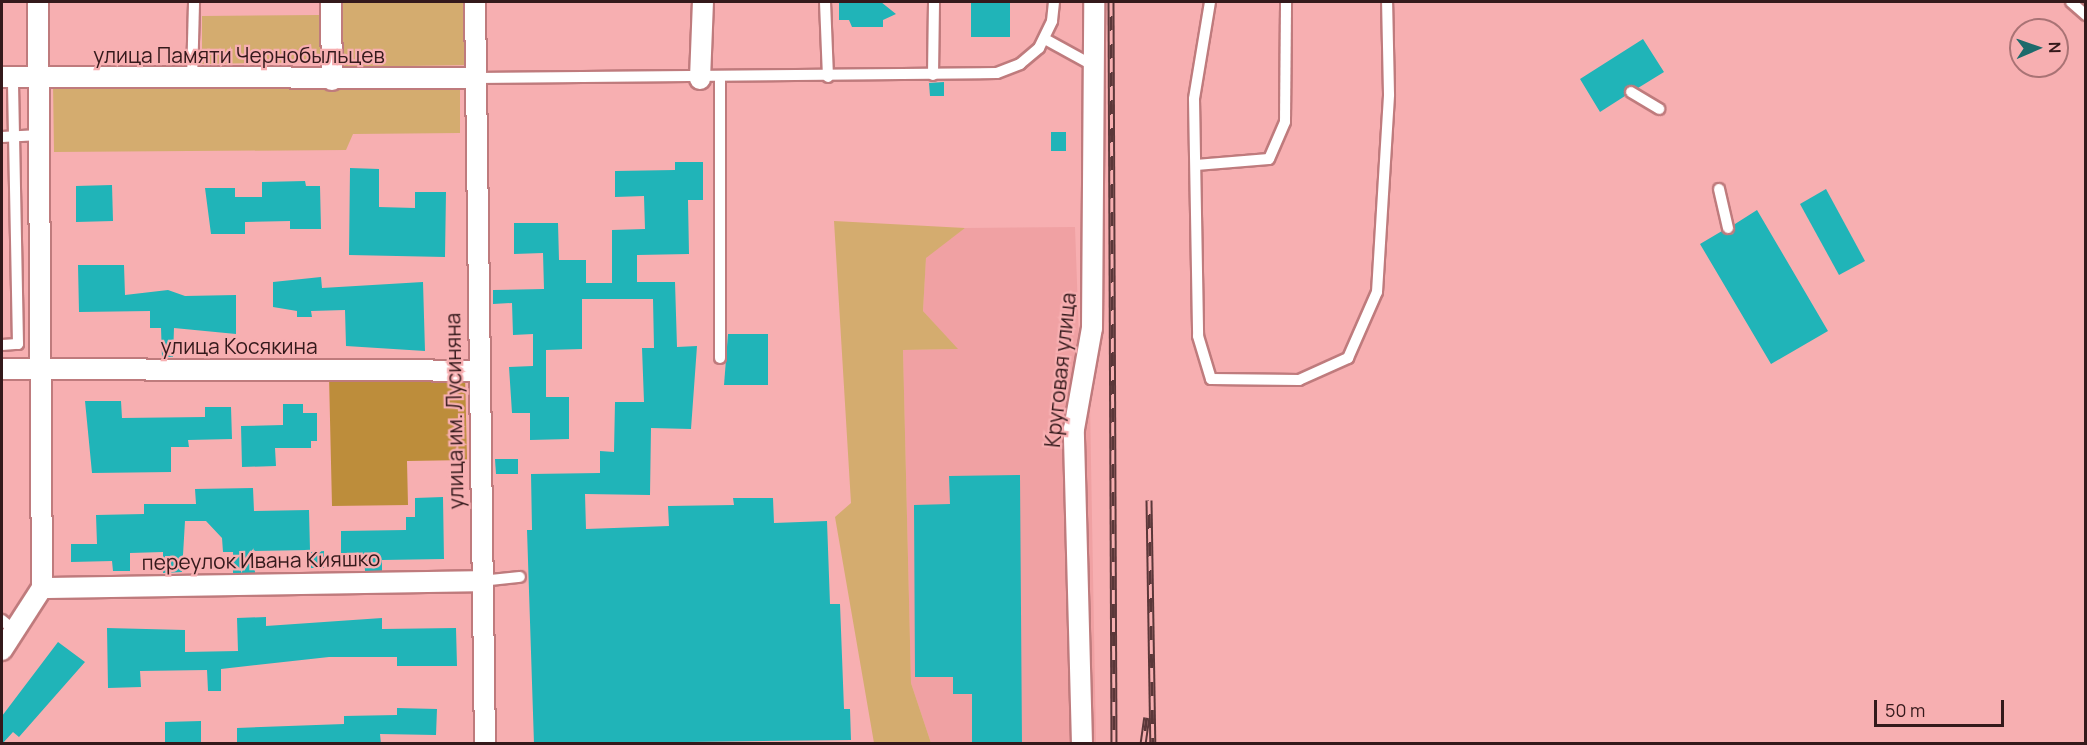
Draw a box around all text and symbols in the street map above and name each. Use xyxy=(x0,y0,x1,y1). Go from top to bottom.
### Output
north arrow xyxy=(2009,18,2069,78)
text: N xyxy=(2044,41,2066,54)
street label: улица Памяти Чернобыльцев xyxy=(93,42,385,68)
street label: Круговая улица xyxy=(1039,291,1081,449)
street label: улица им. Лусиняна xyxy=(440,313,468,509)
street label: улица Косякина xyxy=(160,333,318,359)
street label: переулок Ивана Кияшко xyxy=(141,545,381,575)
scale bar xyxy=(1877,688,2008,726)
text: 50 m xyxy=(1885,698,1925,722)

